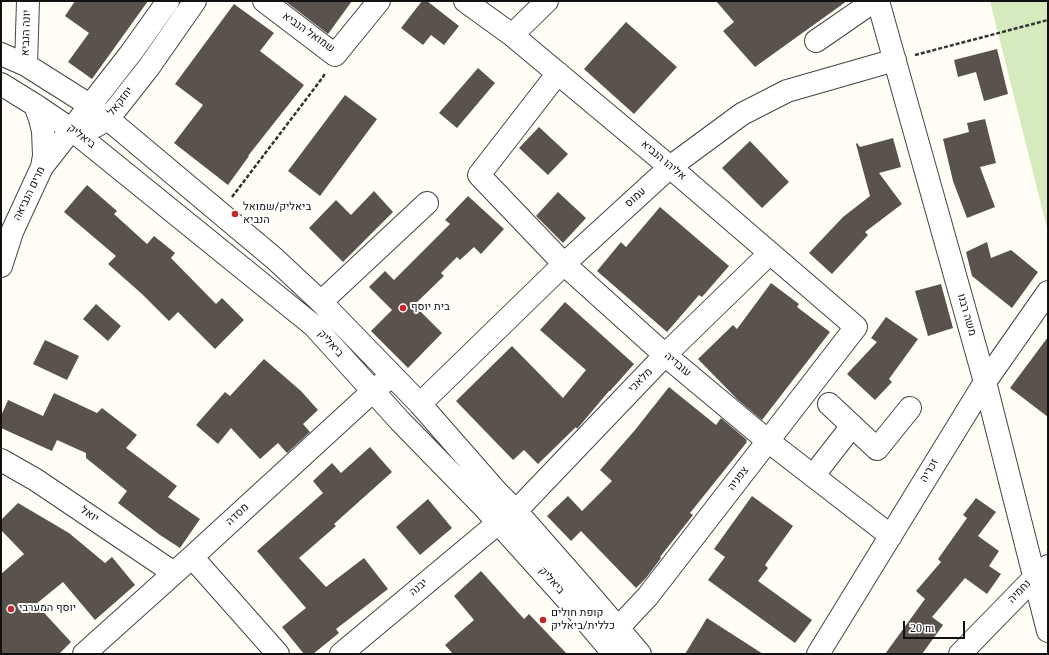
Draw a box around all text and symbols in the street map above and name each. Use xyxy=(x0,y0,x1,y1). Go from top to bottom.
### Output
street label: יונה הנביא xyxy=(20,10,34,56)
street label: שמואל הנביא xyxy=(279,10,337,56)
street label: יחזקאל xyxy=(106,85,136,119)
street label: ביאליק xyxy=(64,122,98,152)
street label: אליהו הנביא xyxy=(638,138,688,184)
street label: מרים הנביאה xyxy=(11,165,49,223)
street label: עמוס xyxy=(623,185,649,211)
place label: ביאליק/שמואל הנביא xyxy=(243,201,311,227)
marker: ביאליק/שמואל הנביא xyxy=(230,209,240,219)
street label: משה רבנו xyxy=(954,292,978,338)
place label: בית יוסף xyxy=(411,301,450,315)
marker: בית יוסף xyxy=(398,303,408,313)
street label: ביאליק xyxy=(314,328,346,360)
street label: עובדיה xyxy=(661,350,693,380)
street label: מלאכי xyxy=(626,366,656,396)
street label: זכריה xyxy=(918,457,942,485)
street label: צפניה xyxy=(726,464,752,494)
street label: מסדה xyxy=(224,501,252,529)
street label: יואל xyxy=(77,504,101,526)
street label: ביאליק xyxy=(535,565,567,597)
street label: יבנה xyxy=(407,577,431,599)
street label: נחמיה xyxy=(1006,578,1034,606)
place label: יוסף המערבי xyxy=(19,602,76,616)
marker: יוסף המערבי xyxy=(6,604,16,614)
place label: קופת חולים כללית/ביאליק xyxy=(551,607,615,633)
scale bar xyxy=(905,613,967,639)
marker: קופת חולים כללית/ביאליק xyxy=(538,615,548,625)
text: 20 m xyxy=(910,621,934,635)

